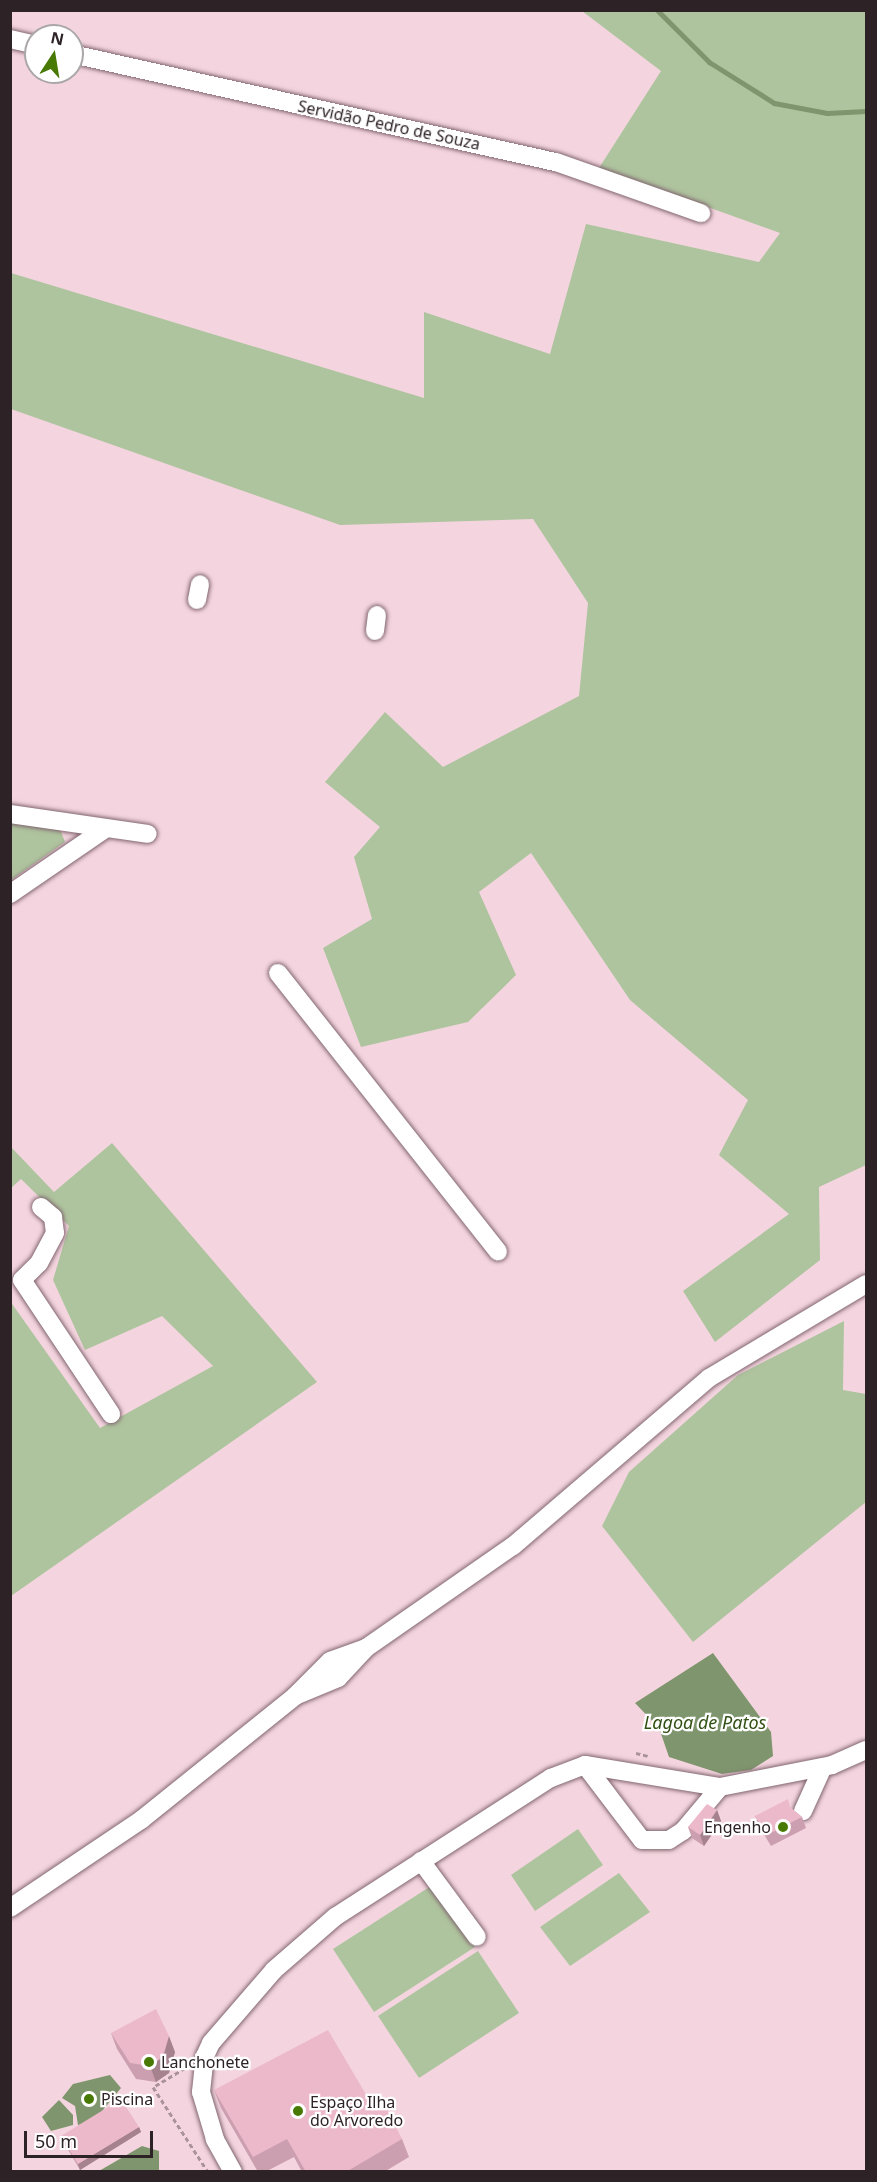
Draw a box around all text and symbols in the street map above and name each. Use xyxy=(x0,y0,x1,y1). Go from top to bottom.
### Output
north arrow xyxy=(24,24,84,84)
text: N xyxy=(49,26,66,50)
street label: Servidão Pedro de Souza xyxy=(296,96,482,154)
water label: Lagoa de Patos xyxy=(644,1711,766,1733)
place label: Engenho xyxy=(704,1817,771,1837)
marker: Engenho xyxy=(776,1820,790,1834)
place label: Lanchonete xyxy=(161,2052,249,2072)
marker: Lanchonete xyxy=(142,2055,156,2069)
place label: Piscina xyxy=(101,2089,153,2109)
marker: Piscina xyxy=(82,2092,96,2106)
place label: Espaço Ilha do Arvoredo xyxy=(310,2092,403,2130)
marker: Espaço Ilha do Arvoredo xyxy=(291,2104,305,2118)
scale bar xyxy=(27,2119,156,2157)
text: 50 m xyxy=(35,2129,77,2153)

